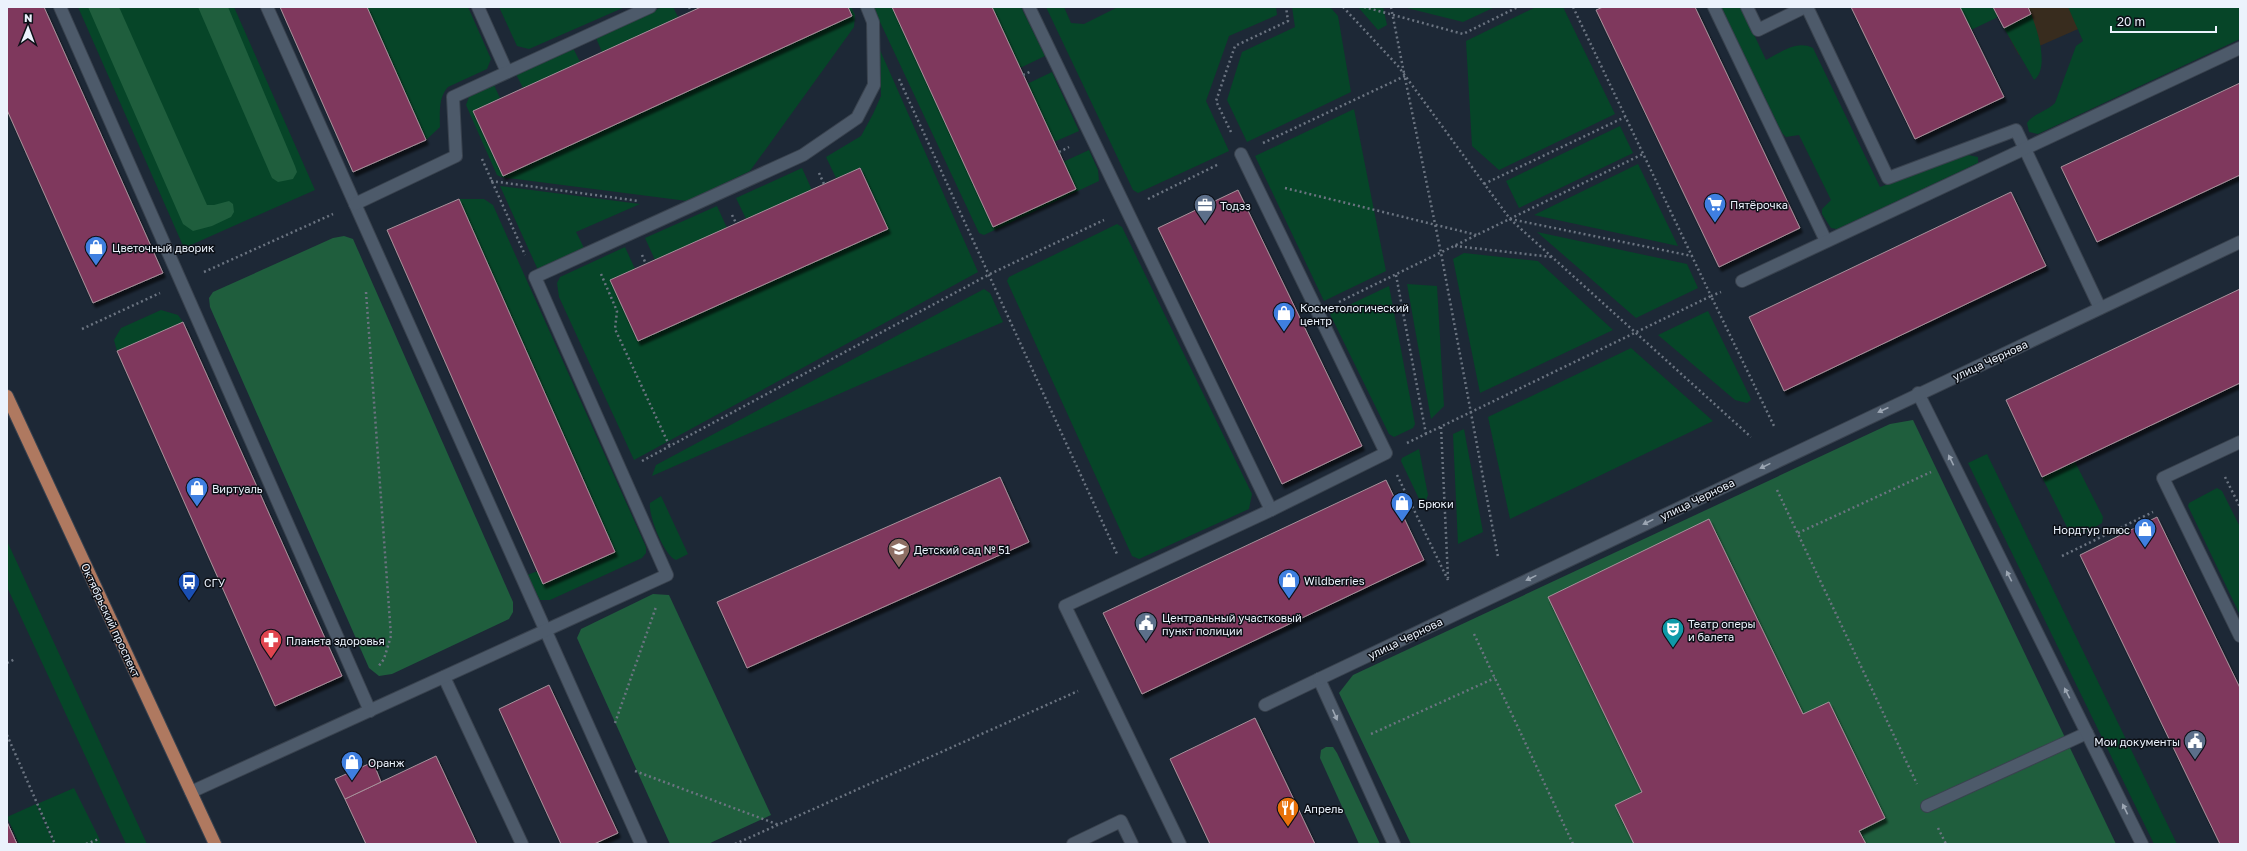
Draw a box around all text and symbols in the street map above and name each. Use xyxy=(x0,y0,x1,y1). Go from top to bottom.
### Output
north arrow xyxy=(8,8,48,48)
scale bar xyxy=(2111,8,2216,34)
text: N xyxy=(24,11,32,24)
text: 20 m xyxy=(2117,14,2145,29)
supermarket icon: Пятёрочка xyxy=(1702,191,1728,224)
office icon: Тодэз xyxy=(1192,192,1218,225)
place label: Пятёрочка xyxy=(1730,198,1788,211)
place label: Тодэз xyxy=(1220,199,1251,212)
shop icon: Цветочный дворик xyxy=(83,234,109,267)
place label: Цветочный дворик xyxy=(112,241,215,254)
shop icon: Косметологический центр xyxy=(1271,300,1297,333)
place label: Косметологический центр xyxy=(1300,301,1409,327)
street label: улица Чернова xyxy=(1950,337,2030,383)
one-way arrow xyxy=(1877,407,1888,413)
one-way arrow xyxy=(1948,454,1954,466)
one-way arrow xyxy=(1760,463,1771,469)
shop icon: Виртуаль xyxy=(184,475,210,508)
street label: улица Чернова xyxy=(1658,475,1736,523)
place label: Виртуаль xyxy=(212,482,263,495)
shop icon: Брюки xyxy=(1389,490,1415,523)
place label: Брюки xyxy=(1418,497,1454,510)
shop icon: Нордтур плюс xyxy=(2132,516,2158,549)
one-way arrow xyxy=(1642,519,1654,525)
place label: Нордтур плюс xyxy=(2053,523,2130,536)
school or university icon: Детский сад № 51 xyxy=(886,536,912,569)
place label: Детский сад № 51 xyxy=(914,543,1010,556)
street label: Октябрьский проспект xyxy=(79,561,143,680)
shop icon: Wildberries xyxy=(1276,567,1302,600)
bus stop icon: СГУ xyxy=(176,569,202,602)
one-way arrow xyxy=(2006,571,2012,582)
place label: Wildberries xyxy=(1304,574,1365,587)
one-way arrow xyxy=(1525,575,1537,581)
place label: СГУ xyxy=(204,576,226,589)
public building icon: Центральный участковый пункт полиции xyxy=(1133,610,1159,643)
place label: Центральный участковый пункт полиции xyxy=(1162,611,1302,637)
street label: улица Чернова xyxy=(1366,614,1444,662)
theatre icon: Театр оперы и балета xyxy=(1660,616,1686,649)
place label: Театр оперы и балета xyxy=(1688,617,1756,643)
pharmacy icon: Планета здоровья xyxy=(258,627,284,660)
place label: Планета здоровья xyxy=(286,634,385,647)
one-way arrow xyxy=(2064,687,2070,698)
one-way arrow xyxy=(1332,709,1338,721)
public building icon: Мои документы xyxy=(2182,728,2208,761)
place label: Мои документы xyxy=(2094,735,2180,748)
shop icon: Оранж xyxy=(339,749,365,782)
place label: Оранж xyxy=(368,756,405,769)
restaurant icon: Апрель xyxy=(1275,795,1301,828)
place label: Апрель xyxy=(1304,802,1343,815)
one-way arrow xyxy=(2122,803,2128,815)

